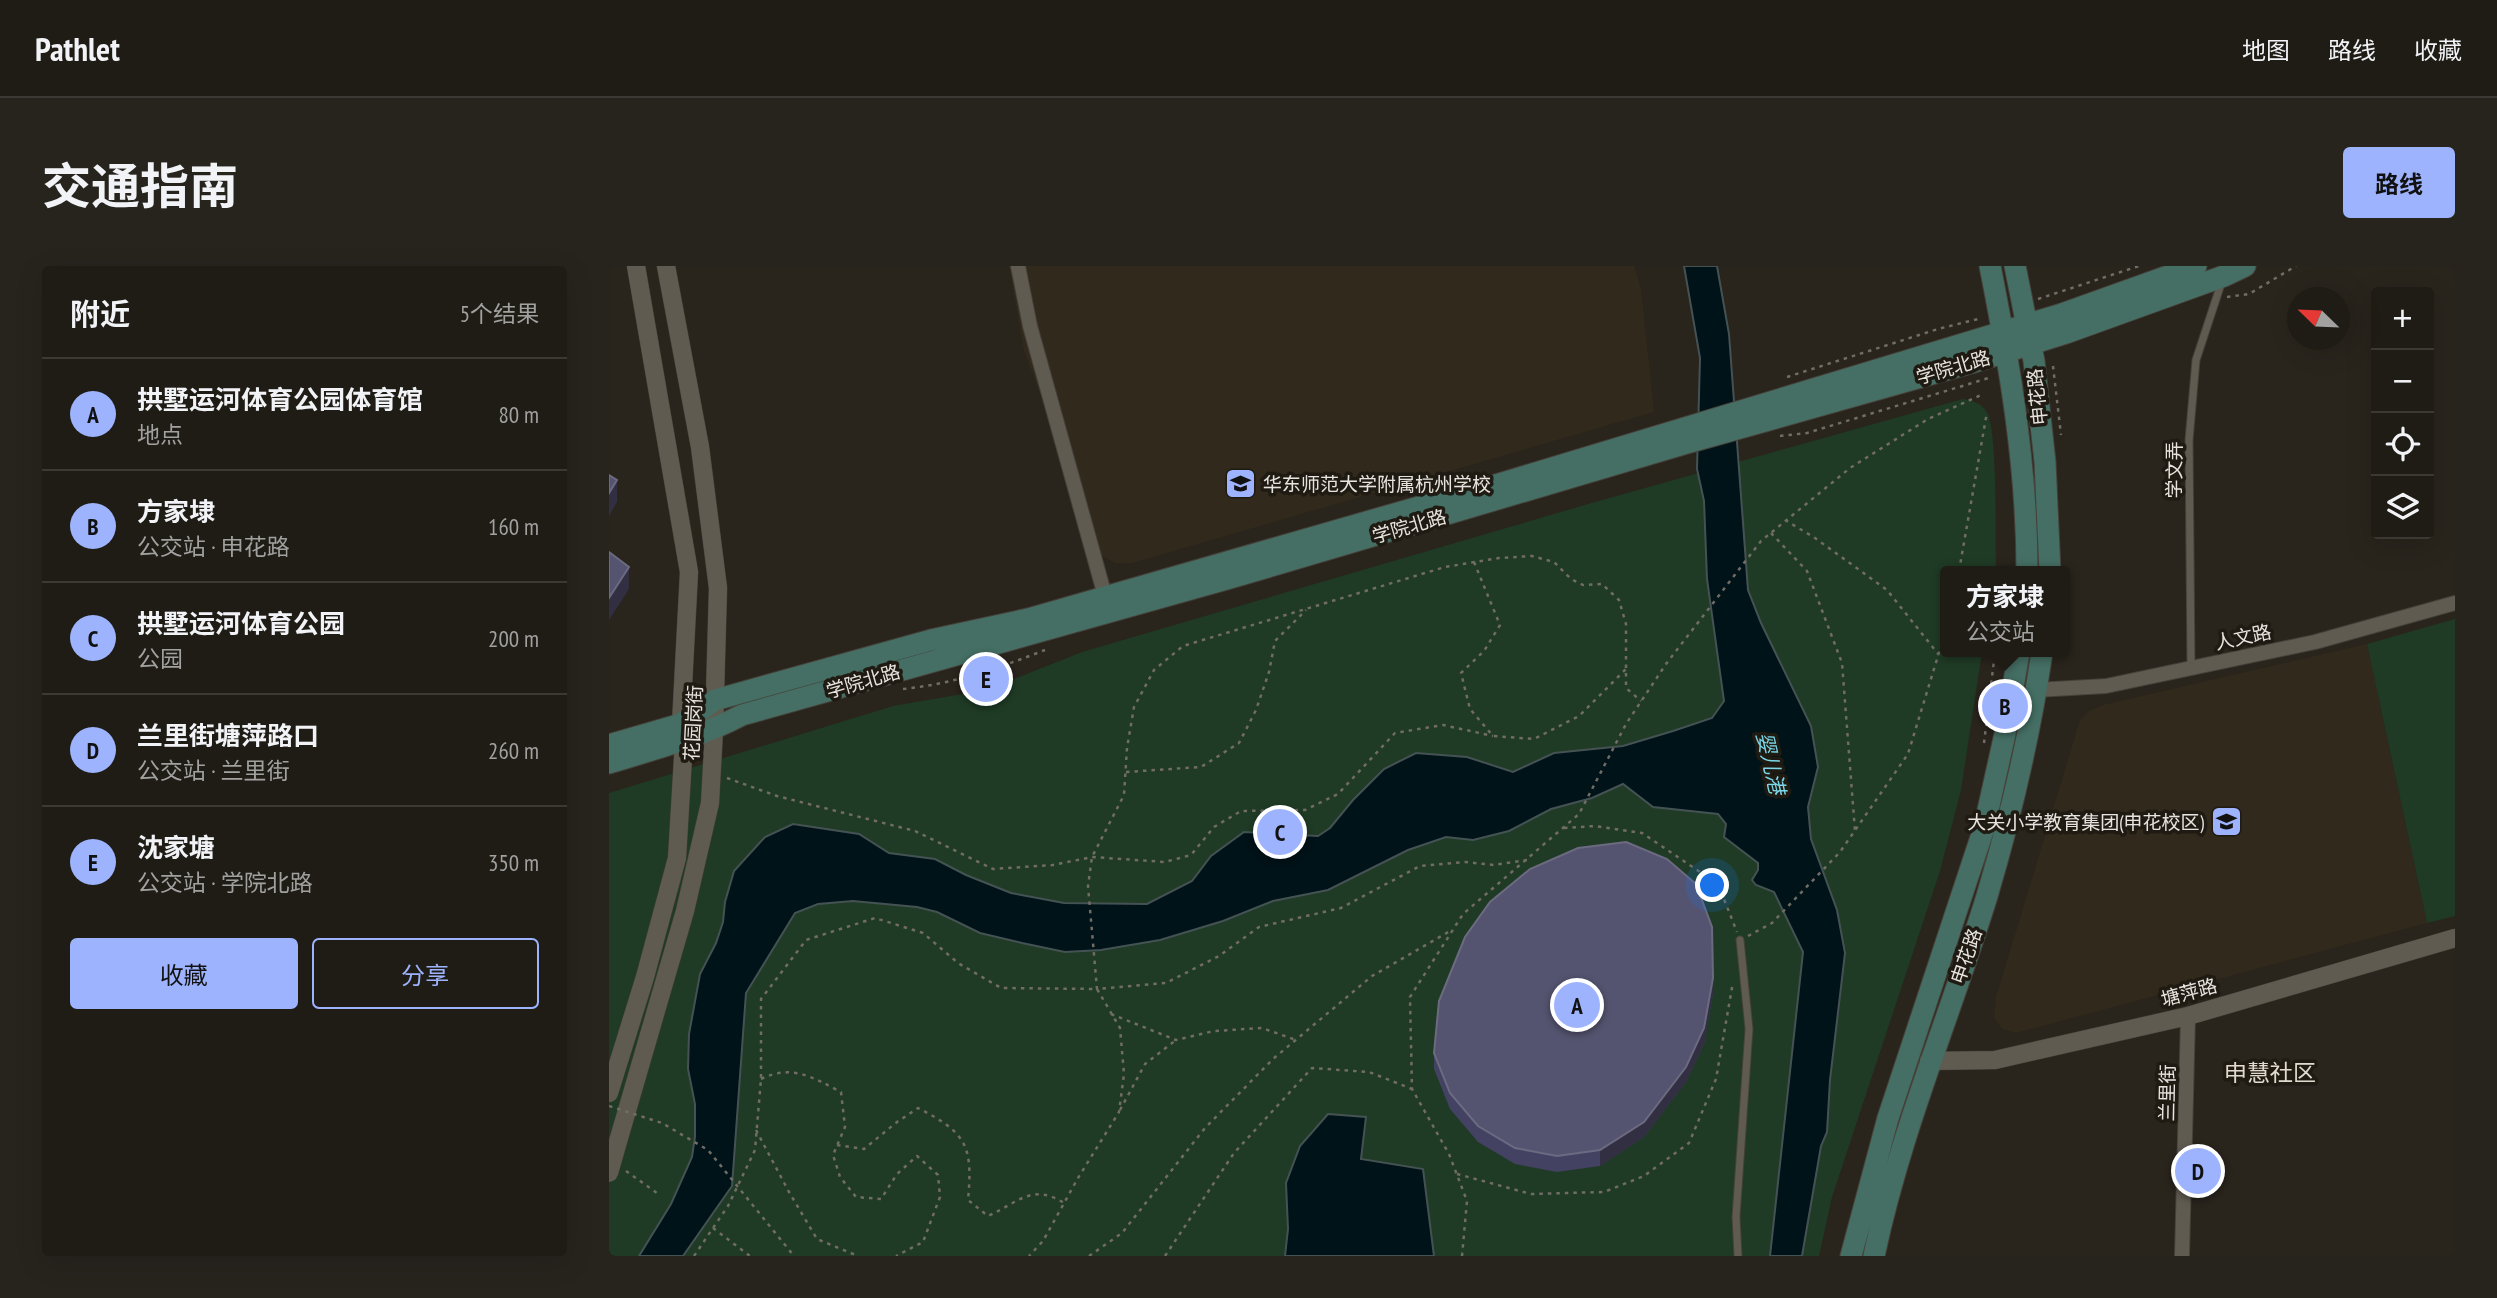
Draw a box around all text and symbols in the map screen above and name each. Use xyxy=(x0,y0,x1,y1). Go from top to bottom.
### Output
text: Pathlet xyxy=(35,27,120,70)
text: 地图 xyxy=(2242,35,2290,66)
text: 路线 xyxy=(2328,35,2376,66)
text: 收藏 xyxy=(2414,35,2462,66)
button: 路线 xyxy=(2343,147,2455,218)
text: 交通指南 xyxy=(42,154,238,218)
north arrow xyxy=(2287,287,2350,350)
map controls xyxy=(2371,287,2434,539)
button: + xyxy=(2371,287,2434,350)
text: 附近 xyxy=(70,294,130,333)
text: 5个结果 xyxy=(460,299,539,328)
street label: 学院北路 xyxy=(1913,345,1993,389)
button: − xyxy=(2371,350,2434,413)
street label: 申花路 xyxy=(2022,367,2052,427)
text: 拱墅运河体育公园体育馆 xyxy=(137,383,423,416)
text: A xyxy=(87,400,99,429)
text: 80 m xyxy=(498,400,539,429)
button: locate xyxy=(2371,413,2434,476)
text: 地点 xyxy=(137,420,183,449)
street label: 学文弄 xyxy=(2162,441,2186,499)
school or university icon: 华东师范大学附属杭州学校 xyxy=(1223,467,1257,501)
place label: 华东师范大学附属杭州学校 xyxy=(1263,472,1491,496)
button: layers xyxy=(2371,476,2434,539)
text: 方家埭 xyxy=(137,495,215,528)
street label: 学院北路 xyxy=(1369,504,1449,548)
text: B xyxy=(87,512,99,541)
text: 160 m xyxy=(488,512,539,541)
text: 公交站 · 申花路 xyxy=(137,532,290,561)
popup xyxy=(1940,566,2070,657)
text: 方家埭 xyxy=(1966,580,2044,613)
text: 拱墅运河体育公园 xyxy=(137,607,345,640)
text: 公交站 xyxy=(1966,617,2035,646)
street label: 人文路 xyxy=(2213,619,2273,655)
text: C xyxy=(88,624,98,653)
text: 200 m xyxy=(488,624,539,653)
text: 公园 xyxy=(137,644,183,673)
pin: E xyxy=(963,653,1009,705)
street label: 学院北路 xyxy=(823,659,903,703)
pin: B xyxy=(1982,680,2028,732)
street label: 花园岗街 xyxy=(679,684,707,762)
text: 兰里街塘萍路口 xyxy=(137,719,319,752)
water label: 婴儿港 xyxy=(1751,729,1792,800)
text: D xyxy=(87,736,99,765)
text: 260 m xyxy=(488,736,539,765)
text: 公交站 · 兰里街 xyxy=(137,756,290,785)
school or university icon: 大关小学教育集团(申花校区) xyxy=(2210,805,2244,839)
pin: C xyxy=(1257,806,1303,858)
place label: 大关小学教育集团(申花校区) xyxy=(1967,810,2205,834)
text: 沈家塘 xyxy=(137,831,215,864)
text: E xyxy=(88,848,98,877)
text: 350 m xyxy=(488,848,539,877)
text: 公交站 · 学院北路 xyxy=(137,868,313,897)
your location xyxy=(1695,868,1729,902)
street label: 申花路 xyxy=(1945,925,1987,987)
button: 收藏 xyxy=(70,938,298,1009)
button: 分享 xyxy=(312,938,539,1009)
street label: 塘萍路 xyxy=(2158,973,2220,1011)
pin: A xyxy=(1554,979,1600,1031)
district label: 申慧社区 xyxy=(2224,1058,2316,1087)
street label: 兰里街 xyxy=(2155,1064,2179,1122)
pin: D xyxy=(2175,1145,2221,1197)

